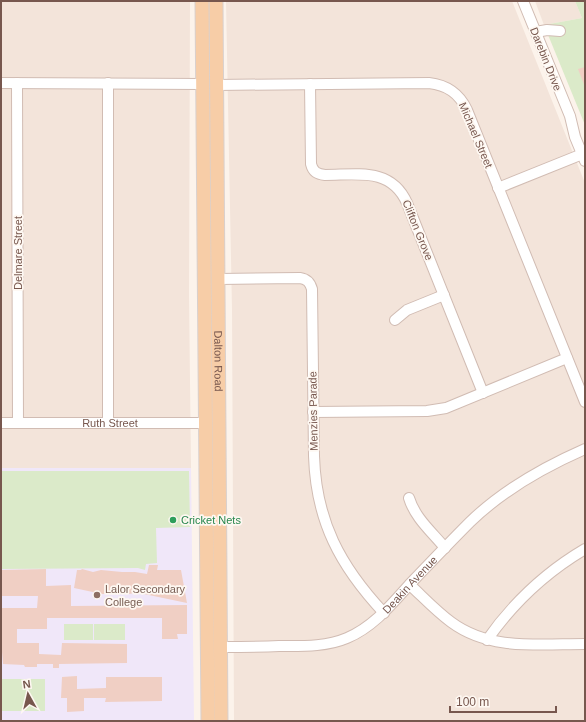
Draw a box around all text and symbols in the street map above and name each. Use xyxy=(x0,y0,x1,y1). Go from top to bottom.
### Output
street label: Darebin Drive xyxy=(528,26,564,92)
street label: Michael Street xyxy=(457,100,495,170)
street label: Clifton Grove xyxy=(400,198,436,262)
street label: Delmare Street xyxy=(12,216,24,290)
street label: Dalton Road xyxy=(212,330,225,392)
street label: Menzies Parade xyxy=(306,371,320,451)
street label: Ruth Street xyxy=(82,417,138,429)
place label: Cricket Nets xyxy=(181,514,241,526)
marker: Cricket Nets xyxy=(168,515,178,525)
street label: Deakin Avenue xyxy=(380,554,439,616)
place label: Lalor Secondary College xyxy=(105,583,186,608)
marker: Lalor Secondary College xyxy=(92,590,102,600)
north arrow xyxy=(8,674,48,714)
text: N xyxy=(22,678,31,691)
scale bar xyxy=(450,688,556,714)
text: 100 m xyxy=(456,695,489,709)

